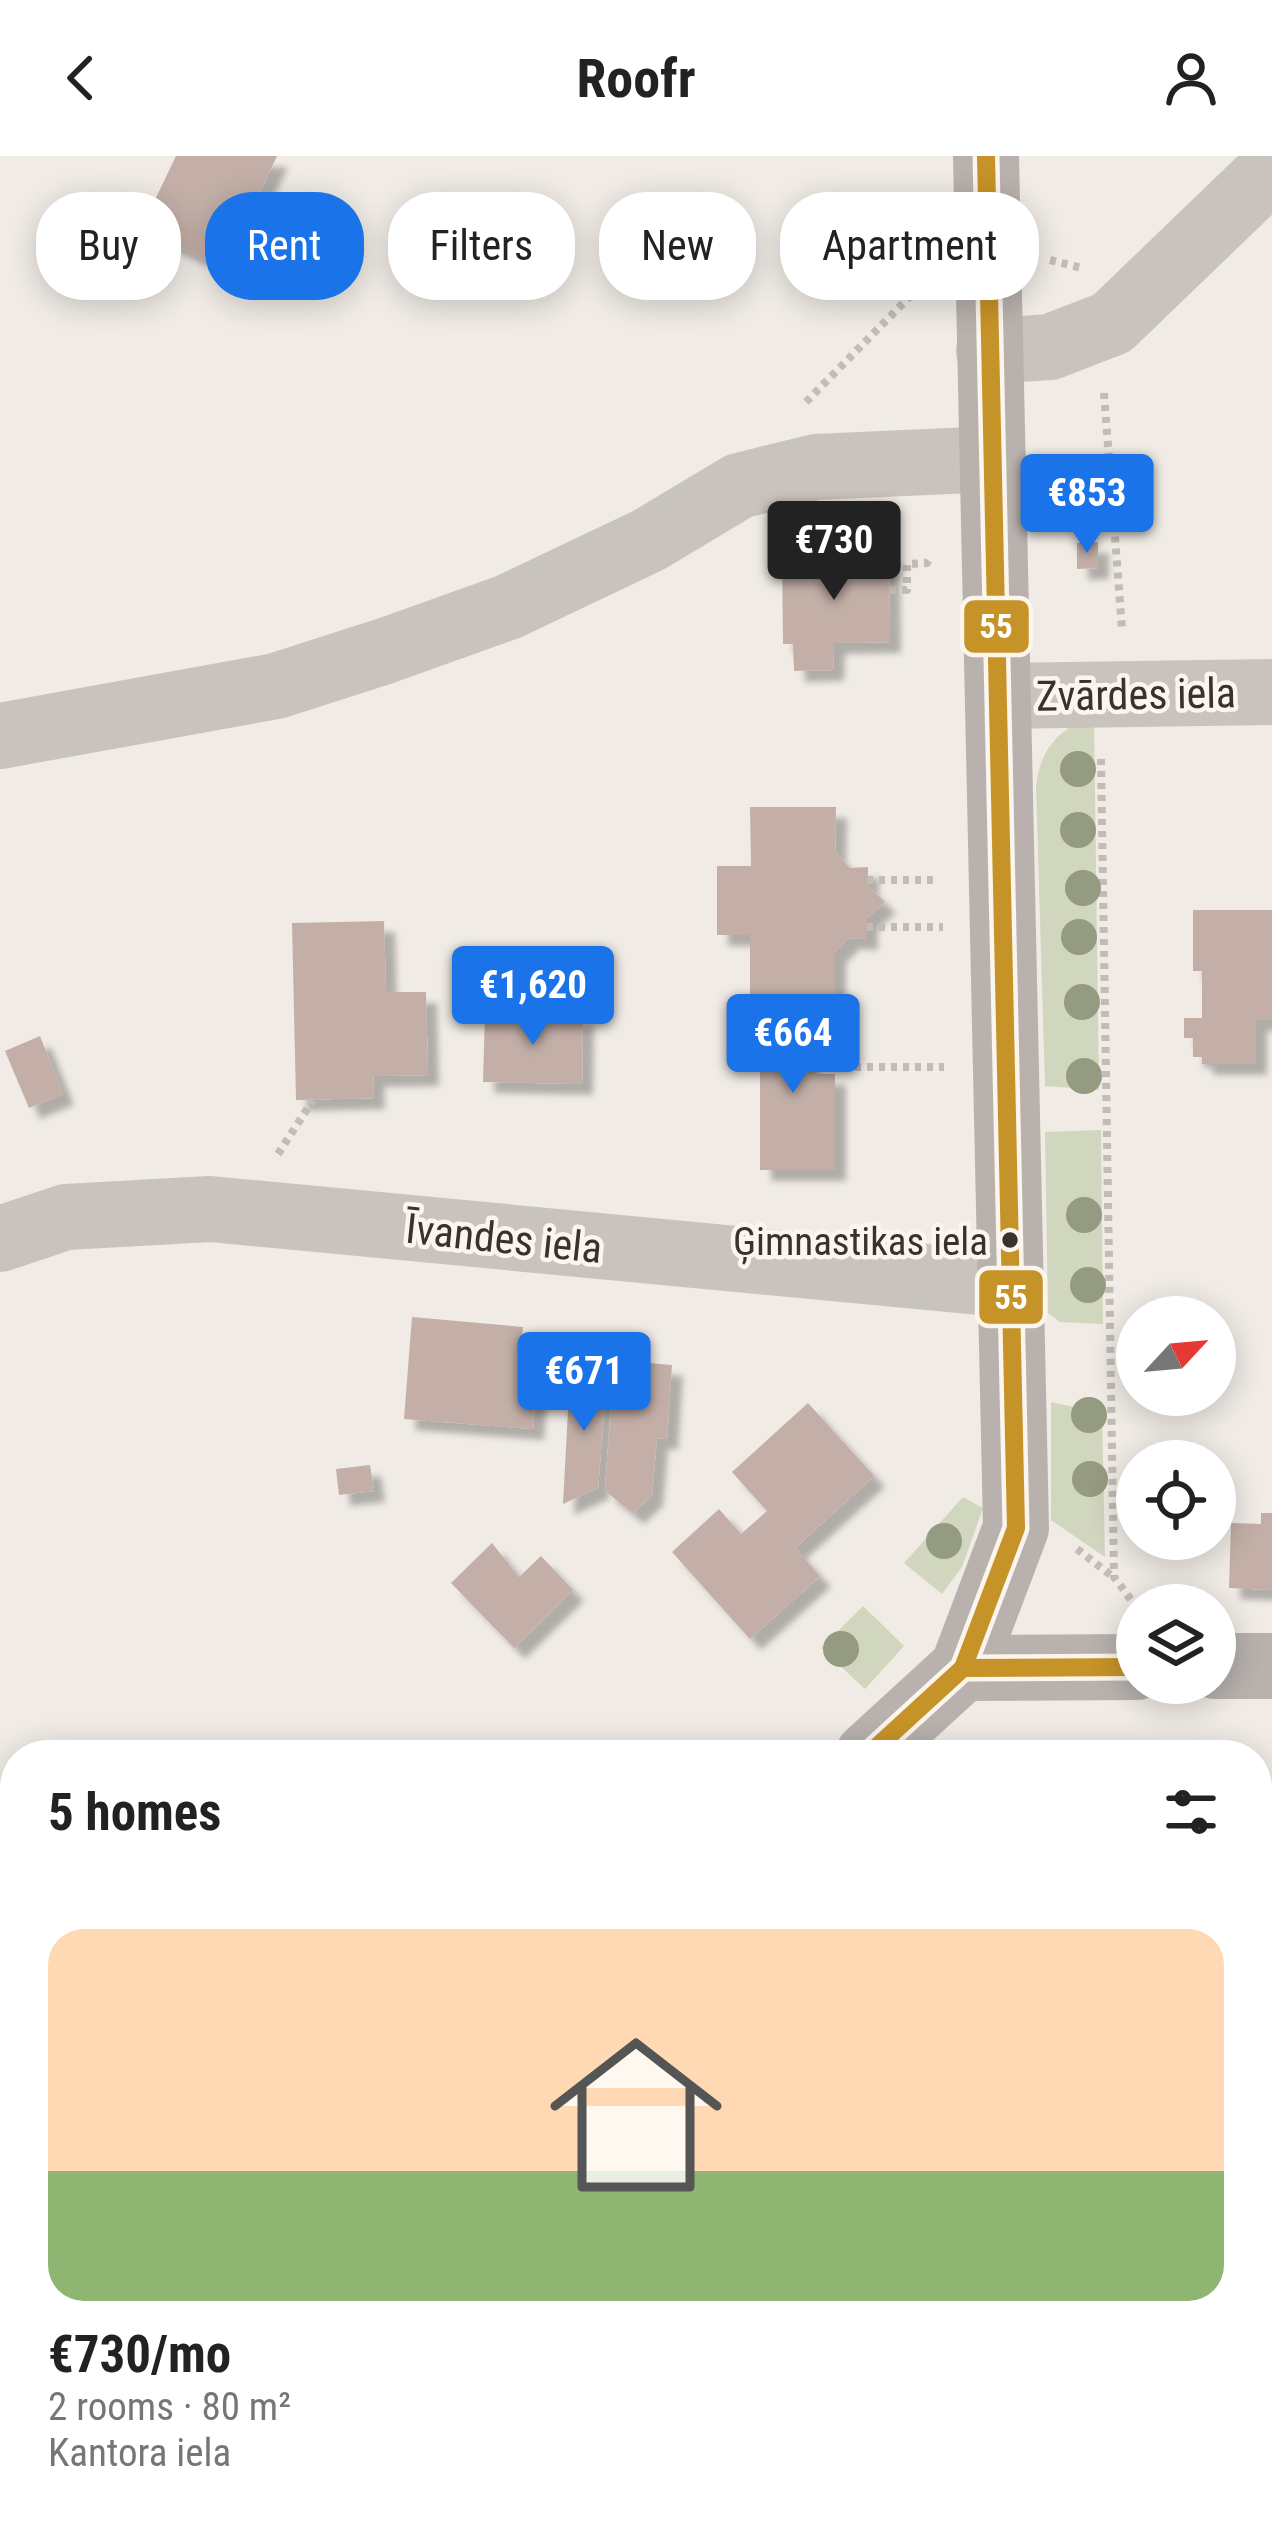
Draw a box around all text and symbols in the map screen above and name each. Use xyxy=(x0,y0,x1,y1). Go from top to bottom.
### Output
icon: back xyxy=(48,45,114,111)
icon: person xyxy=(1158,45,1224,111)
text: Roofr xyxy=(576,47,696,110)
chip: Buy xyxy=(36,192,181,300)
chip: Rent xyxy=(205,192,364,300)
chip: Filters xyxy=(388,192,575,300)
chip: New xyxy=(599,192,756,300)
chip: Apartment xyxy=(780,192,1039,300)
pin: €853 xyxy=(1016,454,1158,556)
text: €853 xyxy=(1048,470,1126,516)
pin: €730 xyxy=(763,501,905,603)
text: €730 xyxy=(795,517,873,563)
line badge: 55 xyxy=(962,598,1031,655)
text: 55 xyxy=(979,607,1013,646)
street label: Zvārdes iela xyxy=(1036,668,1236,721)
pin: €1,620 xyxy=(435,946,631,1048)
text: €1,620 xyxy=(479,962,587,1008)
pin: €664 xyxy=(722,994,864,1096)
text: €664 xyxy=(754,1010,832,1056)
street label: Īvandes iela xyxy=(402,1204,604,1273)
place label: Ģimnastikas iela xyxy=(733,1219,988,1265)
marker: Ģimnastikas iela xyxy=(999,1229,1021,1251)
line badge: 55 xyxy=(977,1268,1045,1326)
text: 55 xyxy=(994,1278,1028,1317)
north arrow xyxy=(1116,1296,1236,1416)
map controls xyxy=(1116,1296,1236,1704)
pin: €671 xyxy=(513,1332,655,1434)
text: €671 xyxy=(545,1348,623,1394)
button: locate xyxy=(1116,1440,1236,1560)
button: layers xyxy=(1116,1584,1236,1704)
icon: filters xyxy=(1158,1779,1224,1845)
text: 5 homes xyxy=(48,1783,221,1842)
icon: home xyxy=(528,2007,744,2223)
text: €730/mo xyxy=(48,2325,231,2384)
text: 2 rooms · 80 m² xyxy=(48,2384,291,2430)
text: Kantora iela xyxy=(48,2430,231,2476)

